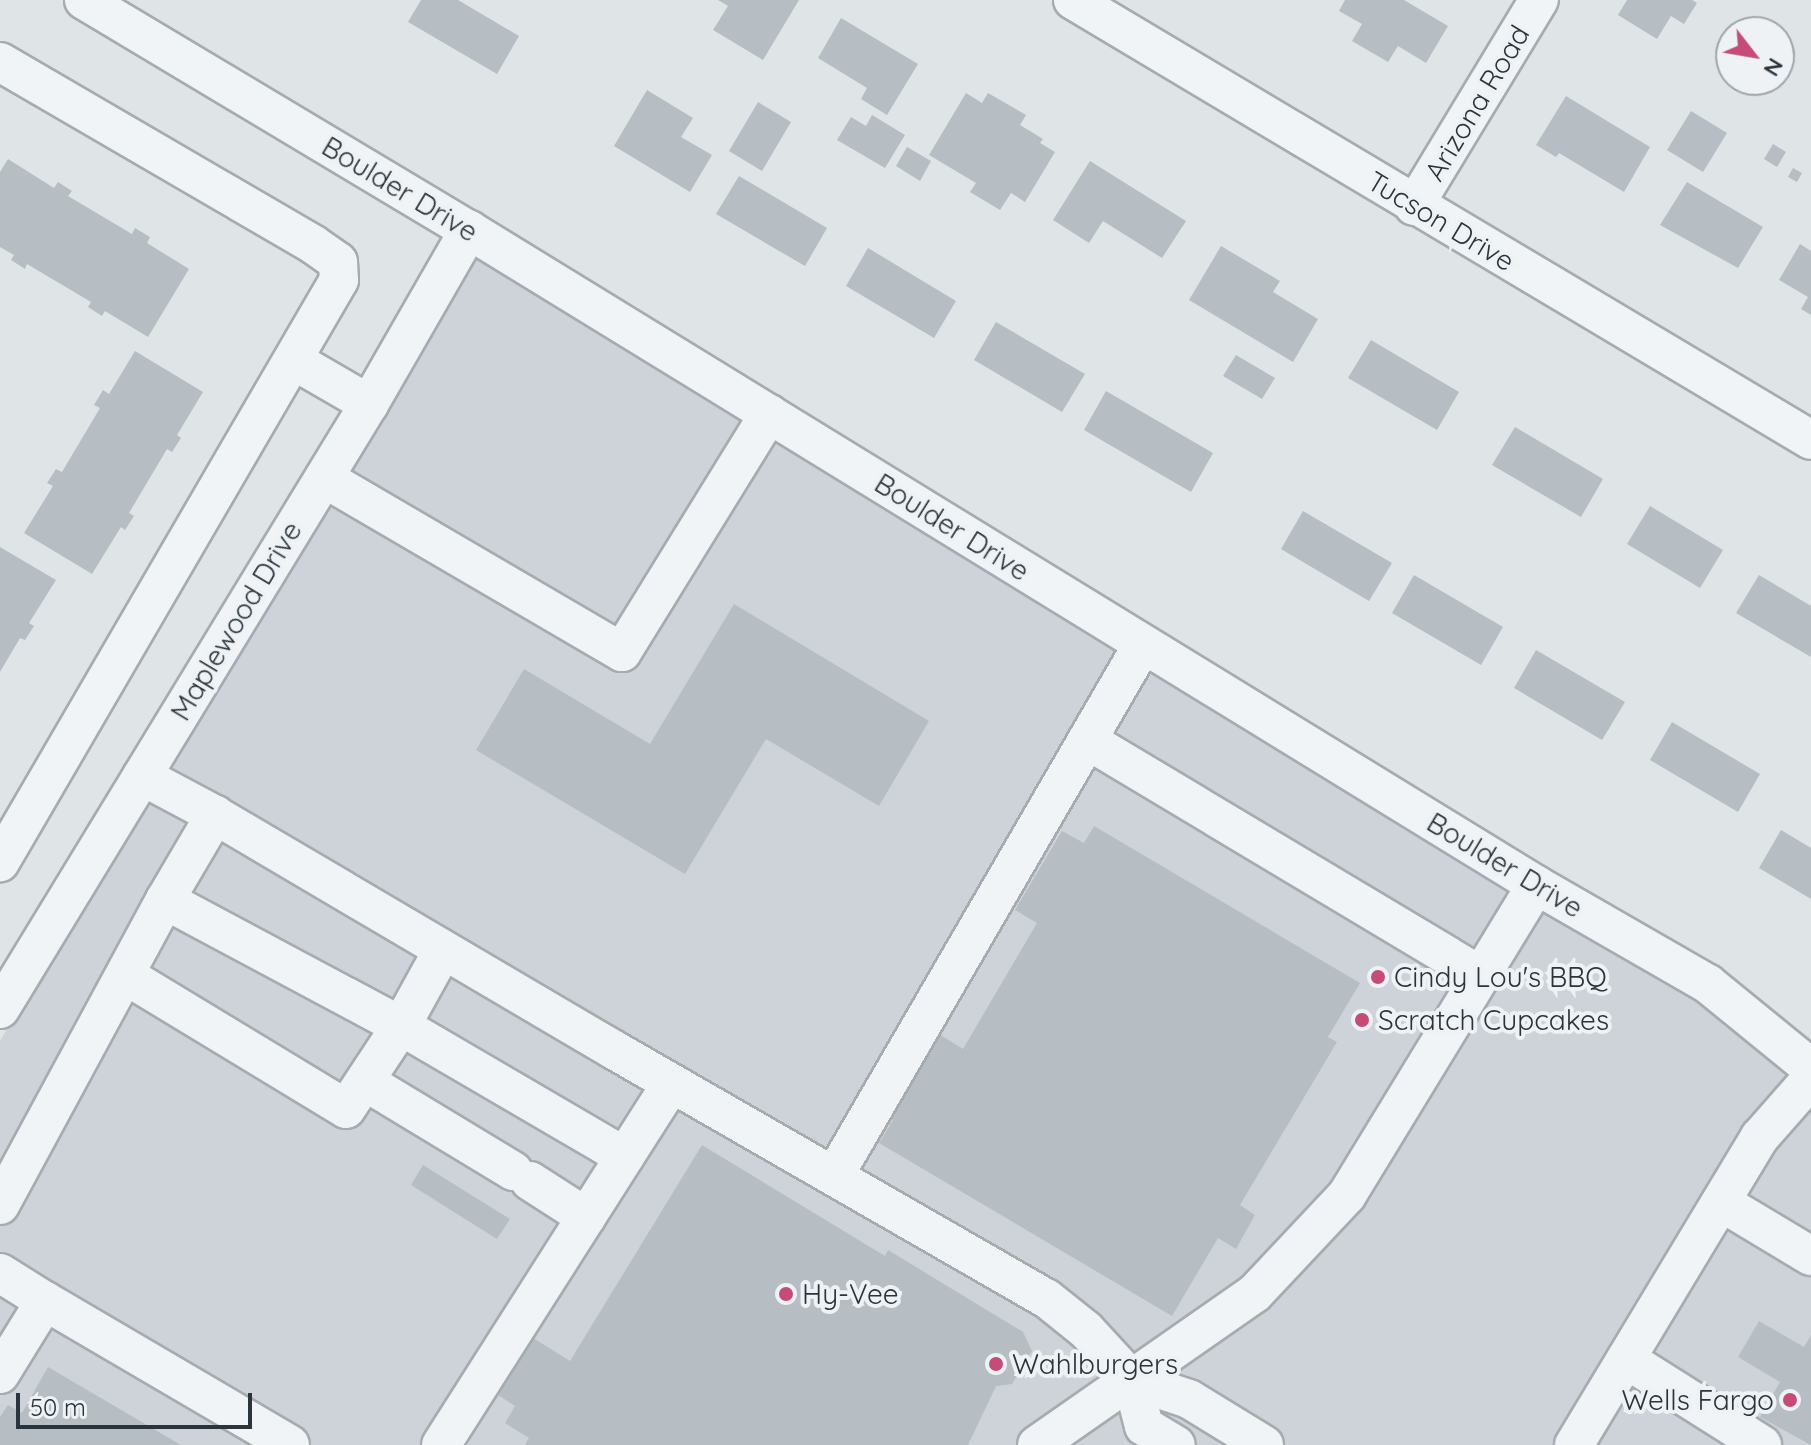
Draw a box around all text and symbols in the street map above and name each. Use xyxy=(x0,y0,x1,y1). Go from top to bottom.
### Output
north arrow xyxy=(1715,16,1795,96)
street label: Arizona Road xyxy=(1417,19,1537,187)
text: N xyxy=(1758,53,1790,81)
street label: Boulder Drive xyxy=(316,129,484,249)
street label: Tucson Drive xyxy=(1362,164,1520,278)
street label: Boulder Drive xyxy=(869,466,1035,588)
street label: Maplewood Drive xyxy=(163,516,309,726)
street label: Boulder Drive xyxy=(1421,805,1589,925)
place label: Cindy Lou's BBQ xyxy=(1394,960,1607,994)
marker: Cindy Lou's BBQ xyxy=(1369,968,1387,986)
place label: Scratch Cupcakes xyxy=(1378,1003,1609,1037)
marker: Scratch Cupcakes xyxy=(1353,1011,1371,1029)
place label: Hy-Vee xyxy=(802,1277,899,1311)
marker: Hy-Vee xyxy=(777,1285,795,1303)
place label: Wahlburgers xyxy=(1012,1347,1178,1381)
marker: Wahlburgers xyxy=(987,1355,1005,1373)
scale bar xyxy=(20,1377,256,1427)
place label: Wells Fargo xyxy=(1621,1383,1774,1417)
marker: Wells Fargo xyxy=(1781,1391,1799,1409)
text: 50 m xyxy=(30,1392,86,1422)

